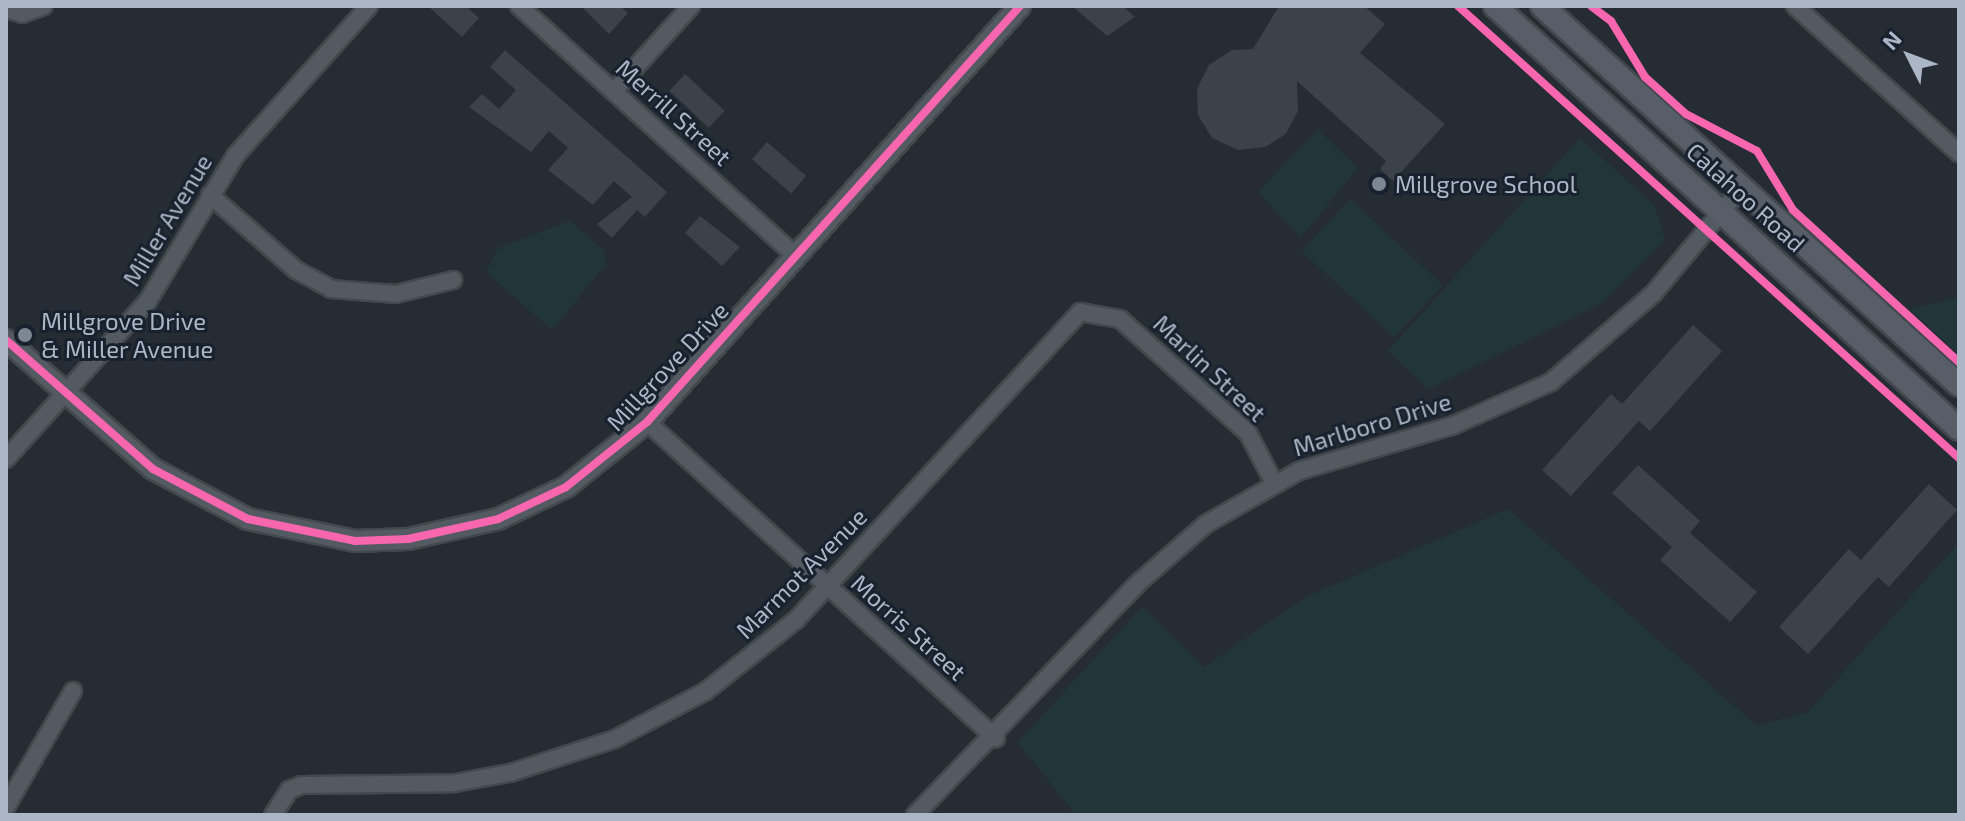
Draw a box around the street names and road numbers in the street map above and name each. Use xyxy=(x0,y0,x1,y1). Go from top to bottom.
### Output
street label: Merrill Street xyxy=(610,53,738,171)
street label: Calahoo Road xyxy=(1681,136,1811,258)
street label: Miller Avenue xyxy=(116,148,218,292)
street label: Millgrove Drive xyxy=(600,296,734,436)
street label: Marlin Street xyxy=(1148,309,1272,427)
street label: Marlboro Drive xyxy=(1290,386,1454,462)
street label: Marmot Avenue xyxy=(730,502,872,644)
street label: Morris Street xyxy=(846,568,972,686)

